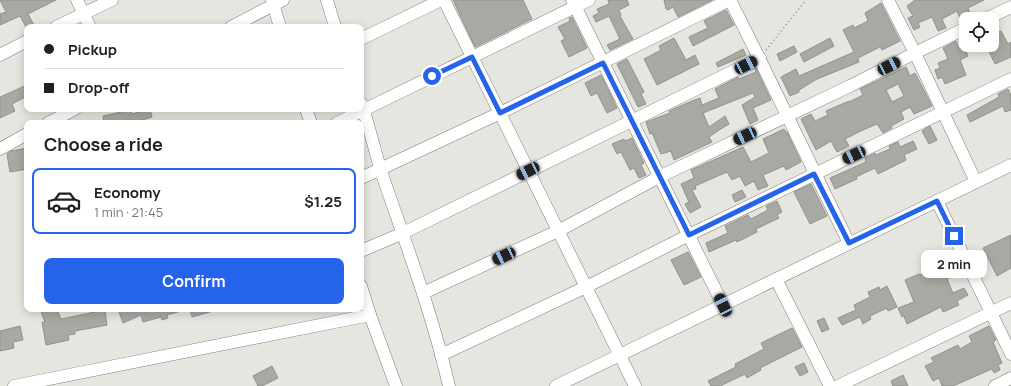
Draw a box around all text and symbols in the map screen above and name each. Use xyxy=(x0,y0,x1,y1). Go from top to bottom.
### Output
map controls xyxy=(959,12,999,52)
button: locate xyxy=(959,12,999,52)
text: Pickup xyxy=(68,39,117,60)
car xyxy=(733,54,759,76)
car xyxy=(876,55,902,77)
route start xyxy=(423,67,441,85)
text: Drop-off xyxy=(68,77,129,98)
car xyxy=(732,125,758,147)
text: Choose a ride xyxy=(44,132,163,156)
car xyxy=(841,144,867,166)
car xyxy=(515,160,541,182)
text: Economy xyxy=(94,182,161,203)
icon: car xyxy=(46,183,82,219)
text: $1.25 xyxy=(304,191,342,212)
text: 1 min · 21:45 xyxy=(94,203,163,221)
route end xyxy=(945,227,963,245)
car xyxy=(491,245,517,267)
callout: 2 min xyxy=(921,250,987,278)
text: 2 min xyxy=(937,255,971,273)
button: Confirm xyxy=(44,258,344,304)
car xyxy=(712,292,734,318)

